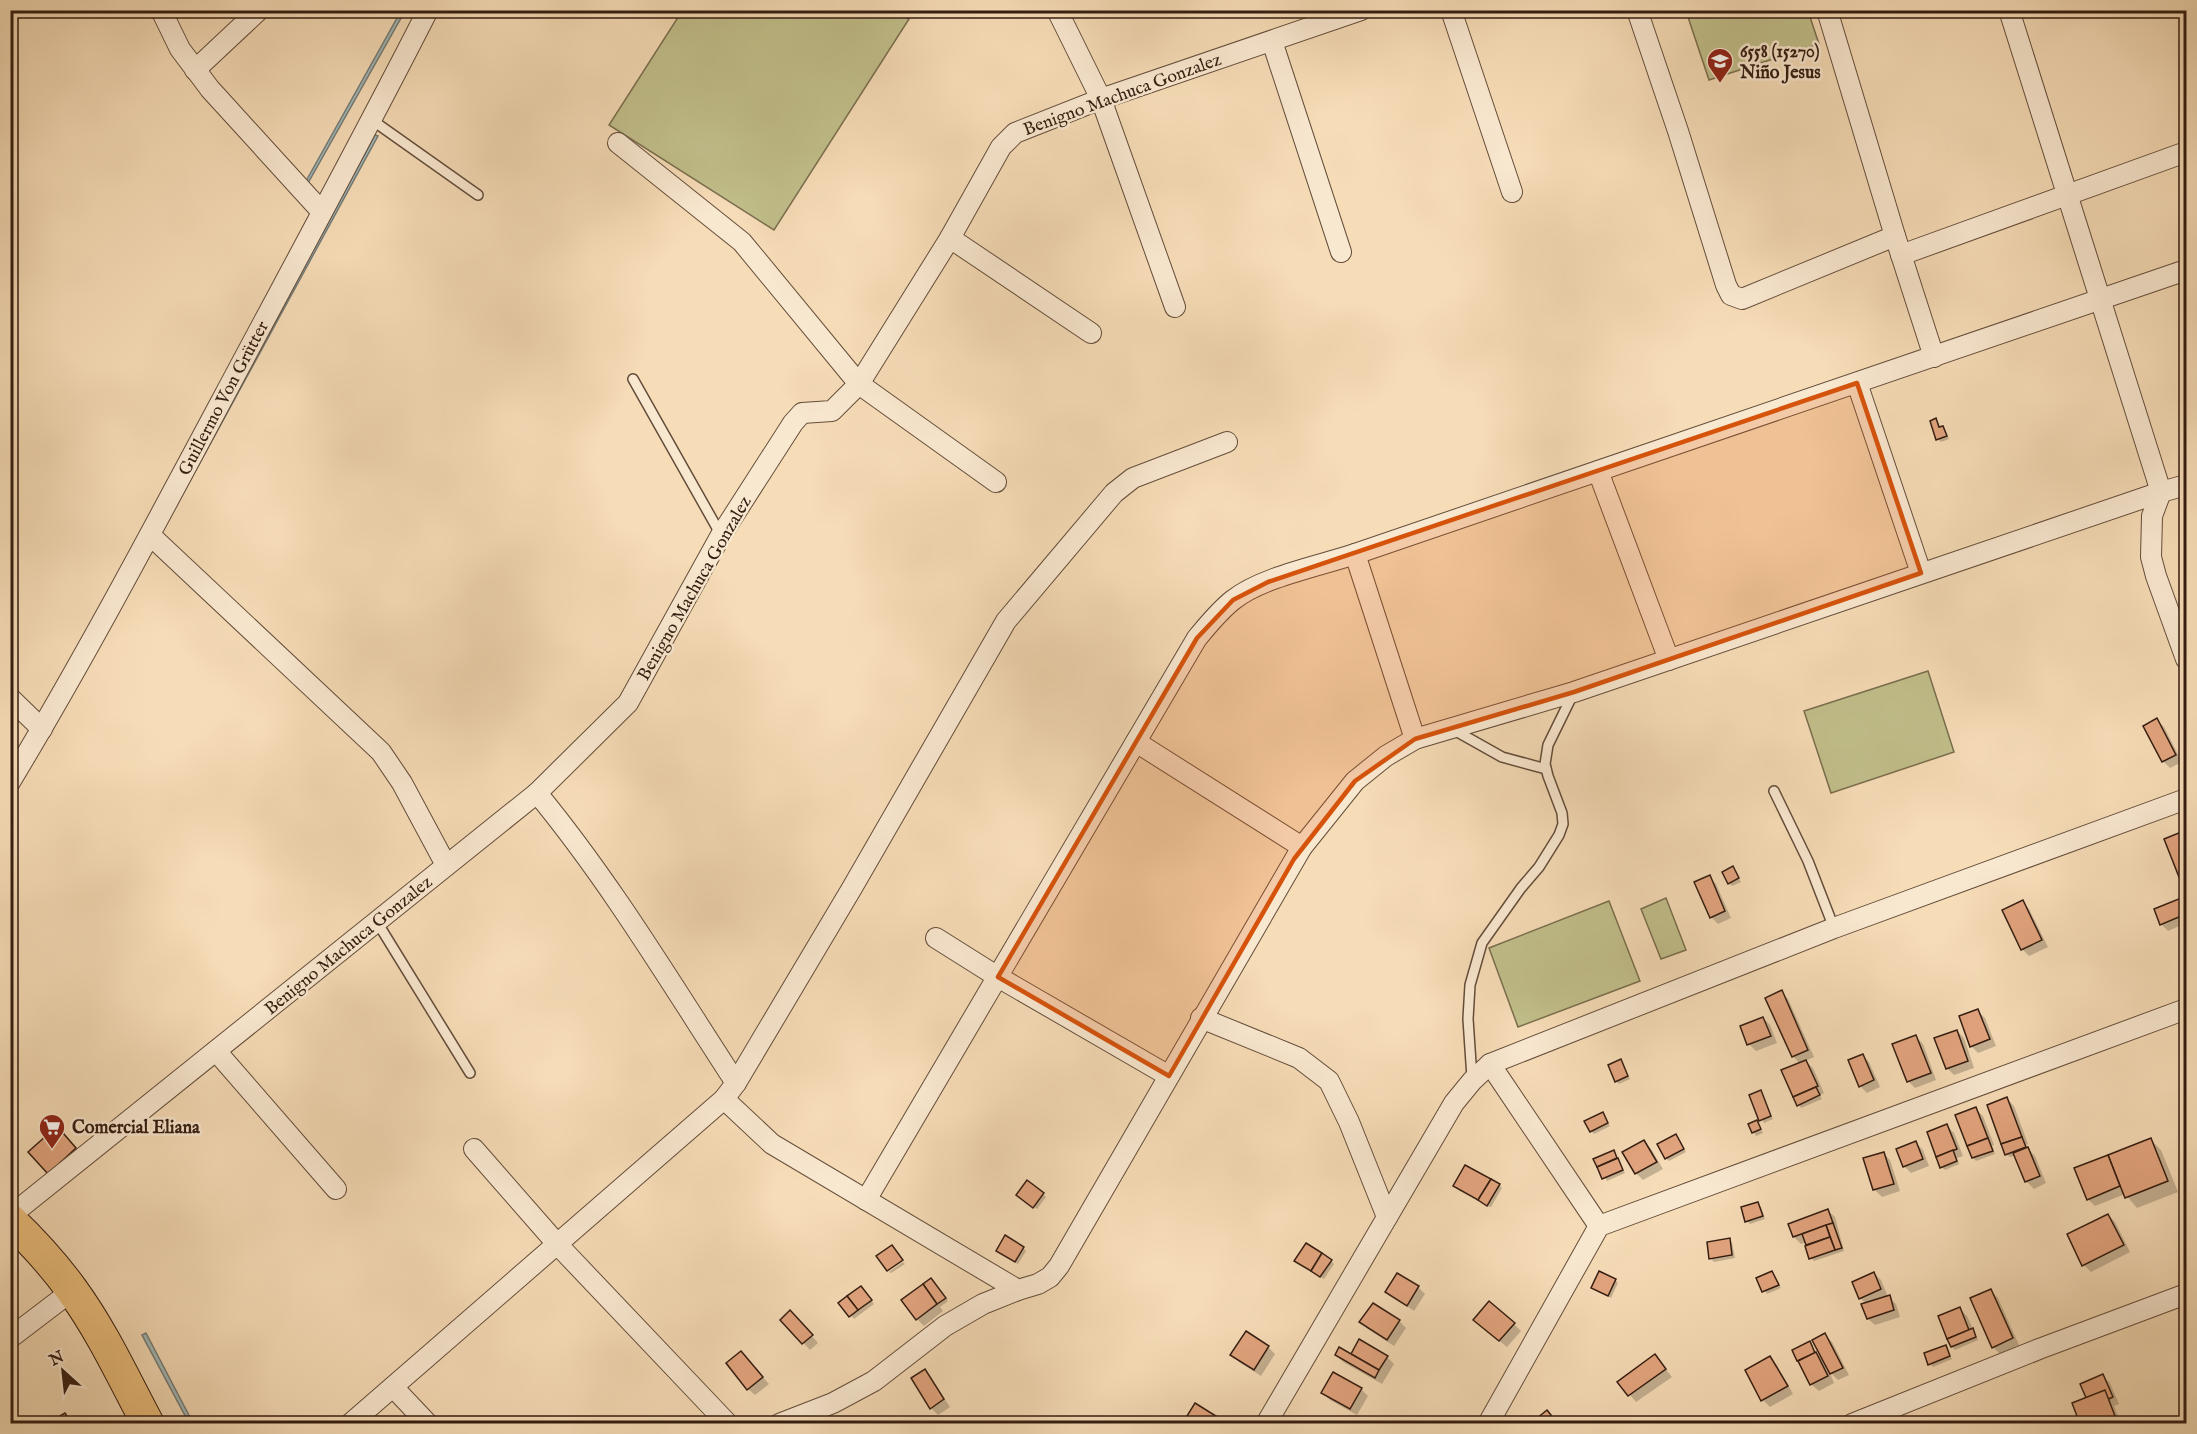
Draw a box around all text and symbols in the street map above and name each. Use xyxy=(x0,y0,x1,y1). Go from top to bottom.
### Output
place label: 6558 (15270) Niño Jesus xyxy=(1739,41,1821,85)
school or university icon: 6558 (15270) Niño Jesus xyxy=(1705,46,1735,84)
street label: Benigno Machuca Gonzalez xyxy=(1020,49,1225,142)
street label: Guillermo Von Grütter xyxy=(174,317,275,480)
street label: Benigno Machuca Gonzalez xyxy=(633,492,758,685)
street label: Benigno Machuca Gonzalez xyxy=(260,871,438,1021)
supermarket icon: Comercial Eliana xyxy=(37,1112,67,1150)
place label: Comercial Eliana xyxy=(72,1117,201,1140)
north arrow xyxy=(33,1341,93,1401)
text: N xyxy=(45,1347,68,1372)

